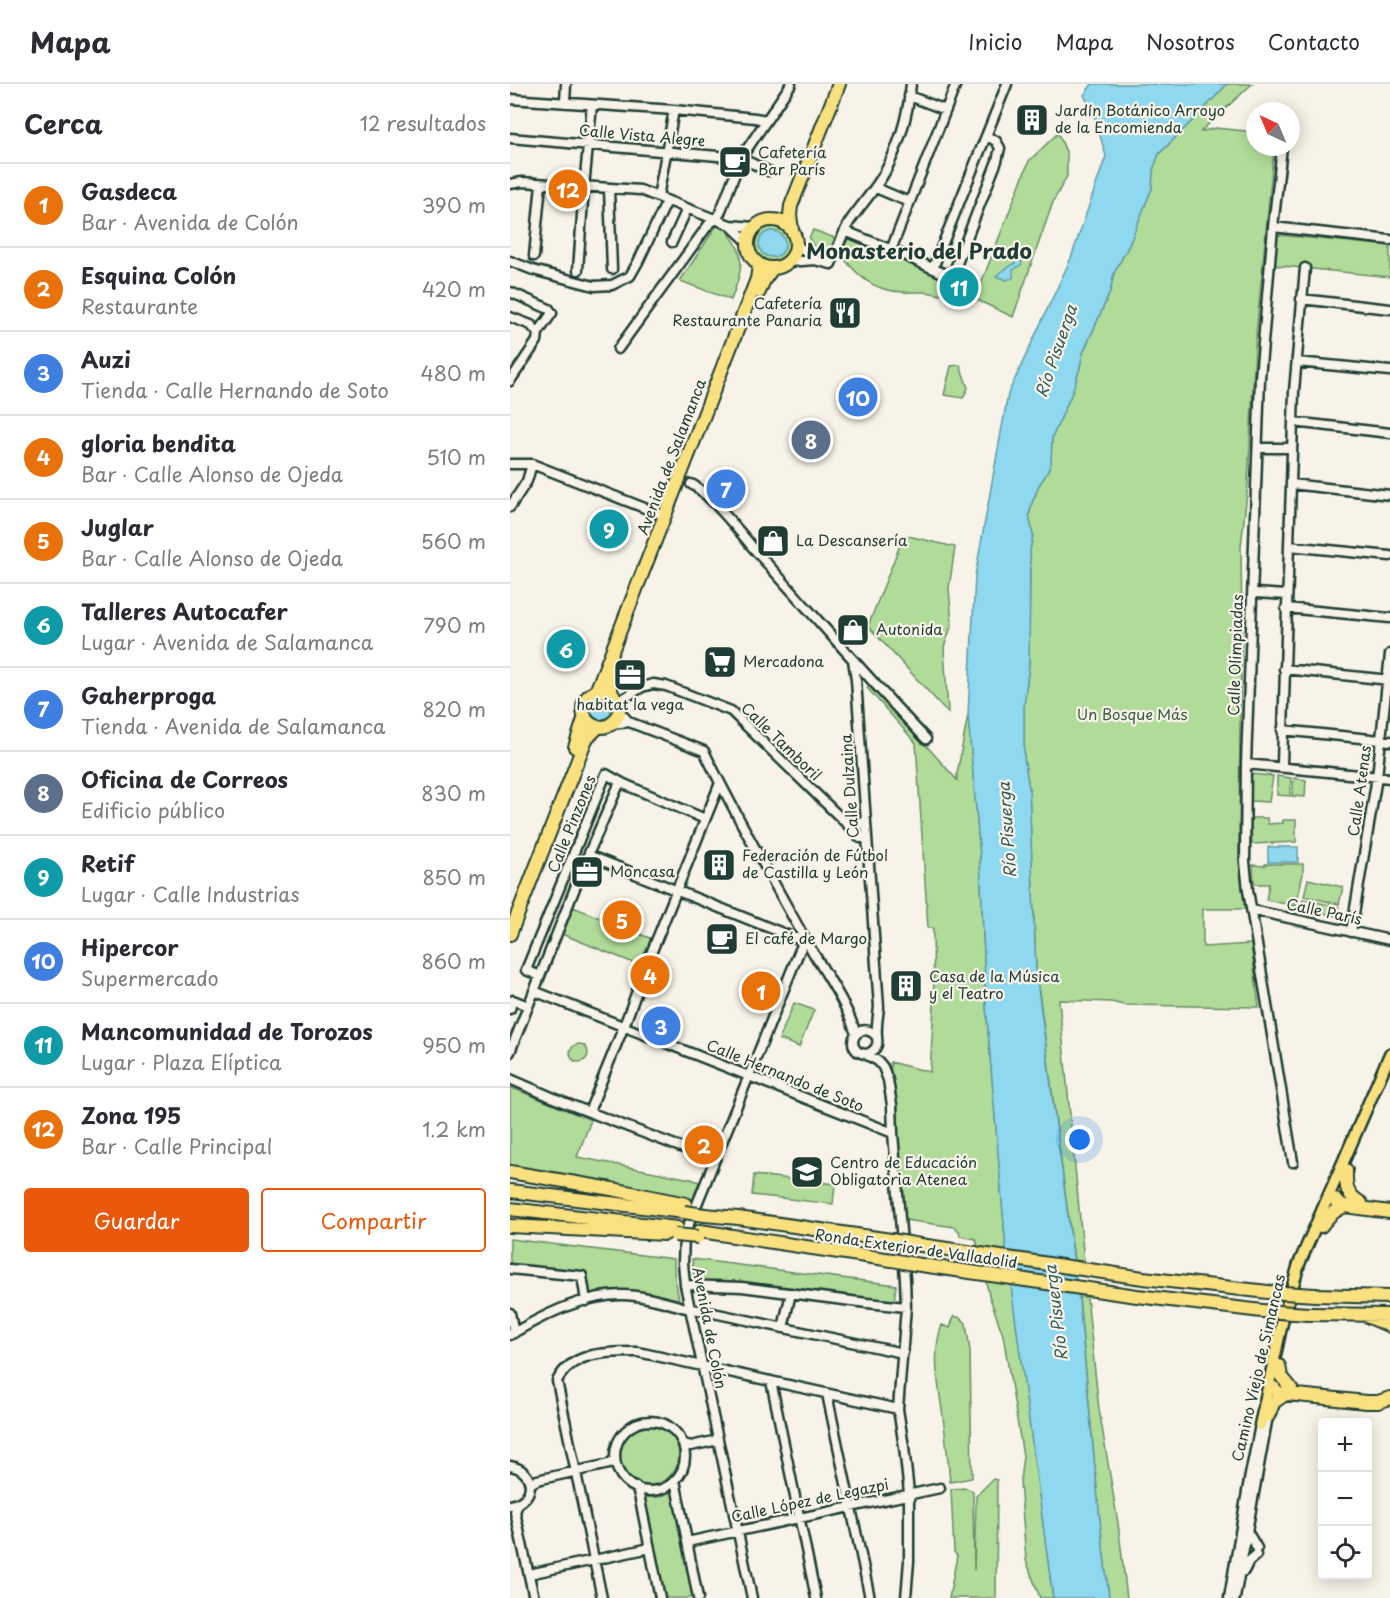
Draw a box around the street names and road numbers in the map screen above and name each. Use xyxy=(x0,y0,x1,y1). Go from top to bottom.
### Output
street label: Calle Vista Alegre xyxy=(578,118,706,151)
street label: Avenida de Salamanca xyxy=(630,375,711,538)
street label: Calle Olimpiadas xyxy=(1221,594,1248,716)
street label: Calle Tamboril xyxy=(737,696,828,785)
street label: Calle Dulzaina xyxy=(833,733,864,839)
street label: Calle Atenas xyxy=(1341,744,1376,838)
street label: Calle Pinzones xyxy=(541,771,601,876)
street label: Calle París xyxy=(1284,891,1364,930)
street label: Calle Hernando de Soto xyxy=(703,1032,868,1117)
street label: Ronda Exterior de Valladolid xyxy=(813,1222,1019,1273)
street label: Avenida de Colón xyxy=(687,1265,734,1391)
street label: Camino Viejo de Simancas xyxy=(1225,1272,1290,1464)
street label: Calle López de Legazpi xyxy=(729,1472,891,1527)

